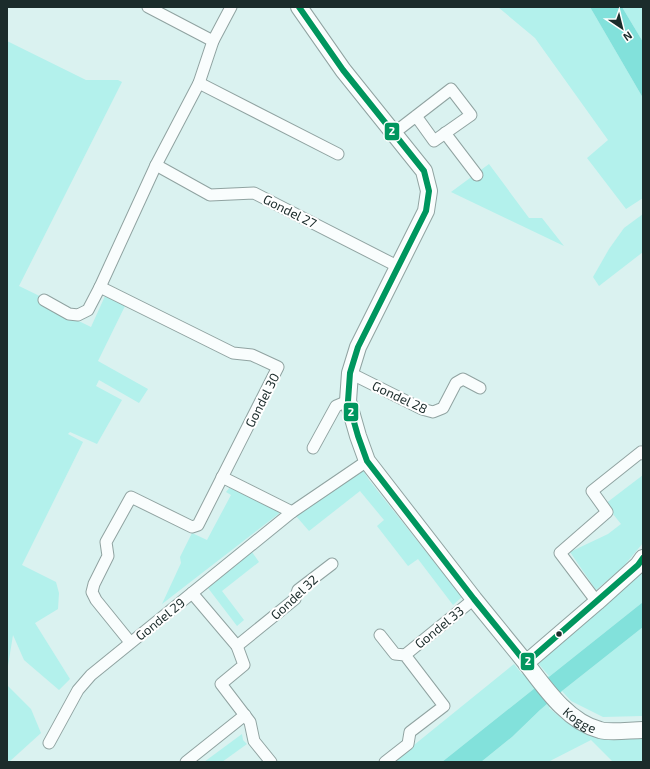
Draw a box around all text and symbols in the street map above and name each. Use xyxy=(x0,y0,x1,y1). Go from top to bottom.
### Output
north arrow xyxy=(602,8,642,48)
text: N xyxy=(621,29,635,44)
line badge: 2 xyxy=(384,122,400,141)
text: 2 xyxy=(389,124,395,137)
street label: Gondel 27 xyxy=(261,191,320,231)
street label: Gondel 30 xyxy=(241,370,283,430)
street label: Gondel 28 xyxy=(370,377,430,417)
line badge: 2 xyxy=(343,402,359,422)
text: 2 xyxy=(348,405,354,418)
street label: Gondel 32 xyxy=(267,571,321,623)
street label: Gondel 29 xyxy=(132,594,188,644)
street label: Gondel 33 xyxy=(411,602,467,652)
unlabelled marker xyxy=(554,629,564,639)
line badge: 2 xyxy=(520,652,535,671)
text: 2 xyxy=(525,654,531,667)
street label: Kogge xyxy=(560,704,599,736)

